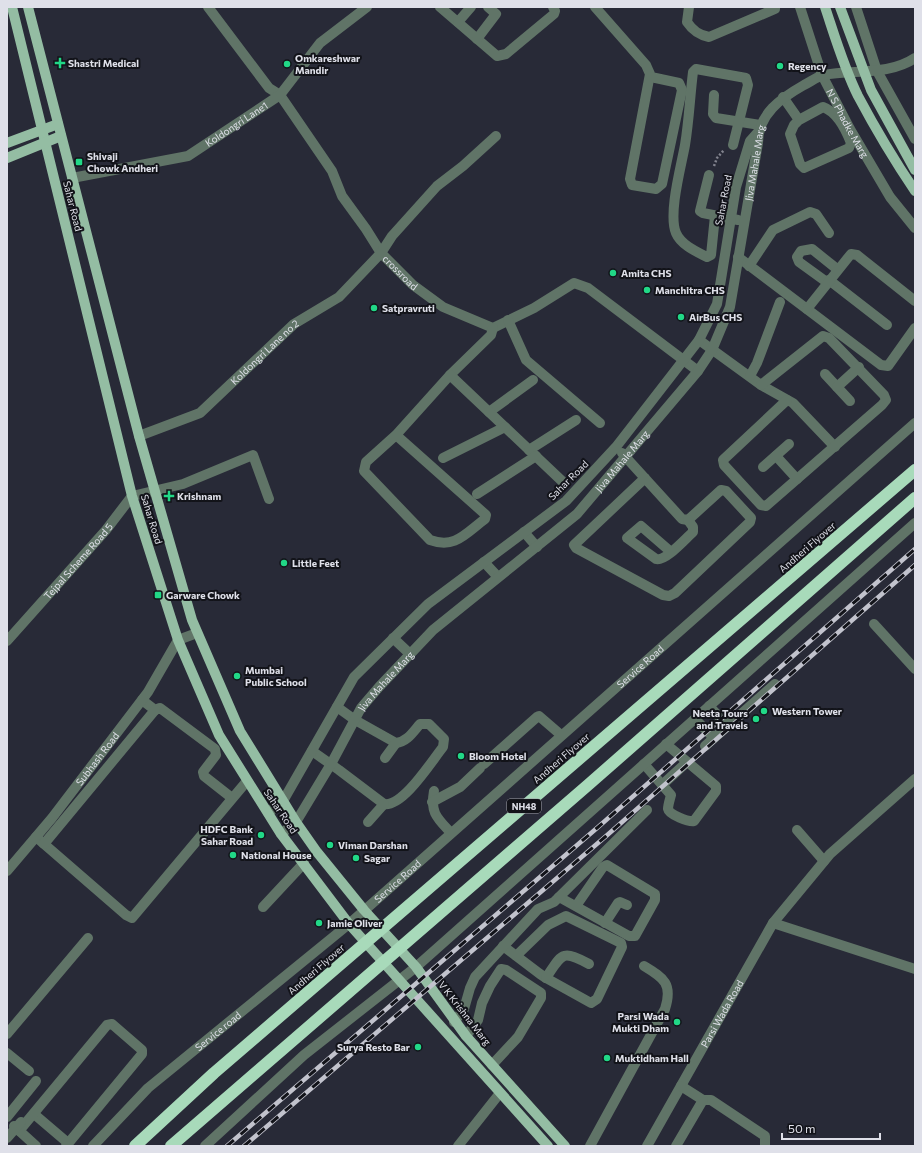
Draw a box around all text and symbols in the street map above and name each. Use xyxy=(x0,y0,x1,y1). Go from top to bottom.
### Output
place label: Omkareshwar Mandir xyxy=(295,52,360,76)
place label: Shastri Medical xyxy=(68,57,139,69)
marker: Shastri Medical xyxy=(55,58,65,68)
marker: Omkareshwar Mandir xyxy=(282,59,292,69)
place label: Regency xyxy=(788,60,827,72)
marker: Regency xyxy=(775,61,785,71)
street label: N S Phadke Marg xyxy=(824,87,872,160)
street label: Koldongri Lane1 xyxy=(203,99,270,149)
street label: Jiva Mahale Marg xyxy=(742,122,767,202)
place label: Shivaji Chowk Andheri xyxy=(87,150,158,174)
marker: Shivaji Chowk Andheri xyxy=(74,157,84,167)
street label: Sahar Road xyxy=(712,173,734,226)
street label: Sahar Road xyxy=(61,180,85,233)
street label: crossroad xyxy=(380,252,420,293)
place label: Amita CHS xyxy=(621,267,671,279)
marker: Amita CHS xyxy=(608,268,618,278)
place label: Manchitra CHS xyxy=(655,284,725,296)
marker: Manchitra CHS xyxy=(642,285,652,295)
place label: Satpravruti xyxy=(382,302,435,314)
marker: Satpravruti xyxy=(369,303,379,313)
place label: AirBus CHS xyxy=(689,311,742,323)
marker: AirBus CHS xyxy=(676,312,686,322)
street label: Koldongri Lane no 2 xyxy=(228,317,301,387)
street label: Jiva Mahale Marg xyxy=(592,427,652,494)
street label: Sahar Road xyxy=(546,457,591,502)
place label: Krishnam xyxy=(177,490,221,502)
marker: Krishnam xyxy=(164,491,174,501)
street label: Sahar Road xyxy=(139,493,165,546)
street label: Andheri Flyover xyxy=(776,519,838,575)
street label: Tejpal Scheme Road 5 xyxy=(41,520,115,602)
place label: Little Feet xyxy=(292,557,339,569)
marker: Little Feet xyxy=(279,558,289,568)
place label: Garware Chowk xyxy=(166,589,240,601)
marker: Garware Chowk xyxy=(153,590,163,600)
street label: Service Road xyxy=(614,642,666,690)
street label: Jiva Mahale Marg xyxy=(355,648,416,713)
place label: Mumbai Public School xyxy=(245,664,307,688)
marker: Mumbai Public School xyxy=(232,671,242,681)
place label: Western Tower xyxy=(772,705,842,717)
marker: Western Tower xyxy=(759,706,769,716)
place label: Neeta Tours and Travels xyxy=(693,707,748,731)
marker: Neeta Tours and Travels xyxy=(751,714,761,724)
street label: Subhash Road xyxy=(73,730,121,788)
street label: Andheri Flyover xyxy=(530,730,592,786)
place label: Bloom Hotel xyxy=(469,750,527,762)
marker: Bloom Hotel xyxy=(456,751,466,761)
street label: Sahar Road xyxy=(262,786,300,836)
road number: NH48 xyxy=(507,799,541,813)
place label: HDFC Bank Sahar Road xyxy=(200,823,253,847)
marker: HDFC Bank Sahar Road xyxy=(256,830,266,840)
place label: Viman Darshan xyxy=(338,839,408,851)
marker: Viman Darshan xyxy=(325,840,335,850)
place label: National House xyxy=(241,849,312,861)
marker: National House xyxy=(228,850,238,860)
place label: Sagar xyxy=(364,852,390,864)
marker: Sagar xyxy=(351,853,361,863)
street label: Service Road xyxy=(372,857,423,905)
place label: Jamie Oliver xyxy=(327,917,382,929)
marker: Jamie Oliver xyxy=(314,918,324,928)
street label: Andheri Flyover xyxy=(285,941,347,997)
street label: Parsi Wada Road xyxy=(698,978,746,1050)
street label: V K Krishna Marg xyxy=(436,979,494,1048)
street label: Service road xyxy=(192,1009,243,1053)
place label: Parsi Wada Mukti Dham xyxy=(612,1010,669,1034)
marker: Parsi Wada Mukti Dham xyxy=(672,1017,682,1027)
place label: Surya Resto Bar xyxy=(337,1041,410,1053)
marker: Surya Resto Bar xyxy=(413,1042,423,1052)
place label: Muktidham Hall xyxy=(615,1052,689,1064)
marker: Muktidham Hall xyxy=(602,1053,612,1063)
scale bar xyxy=(782,1115,880,1141)
text: 50 m xyxy=(788,1121,816,1135)

